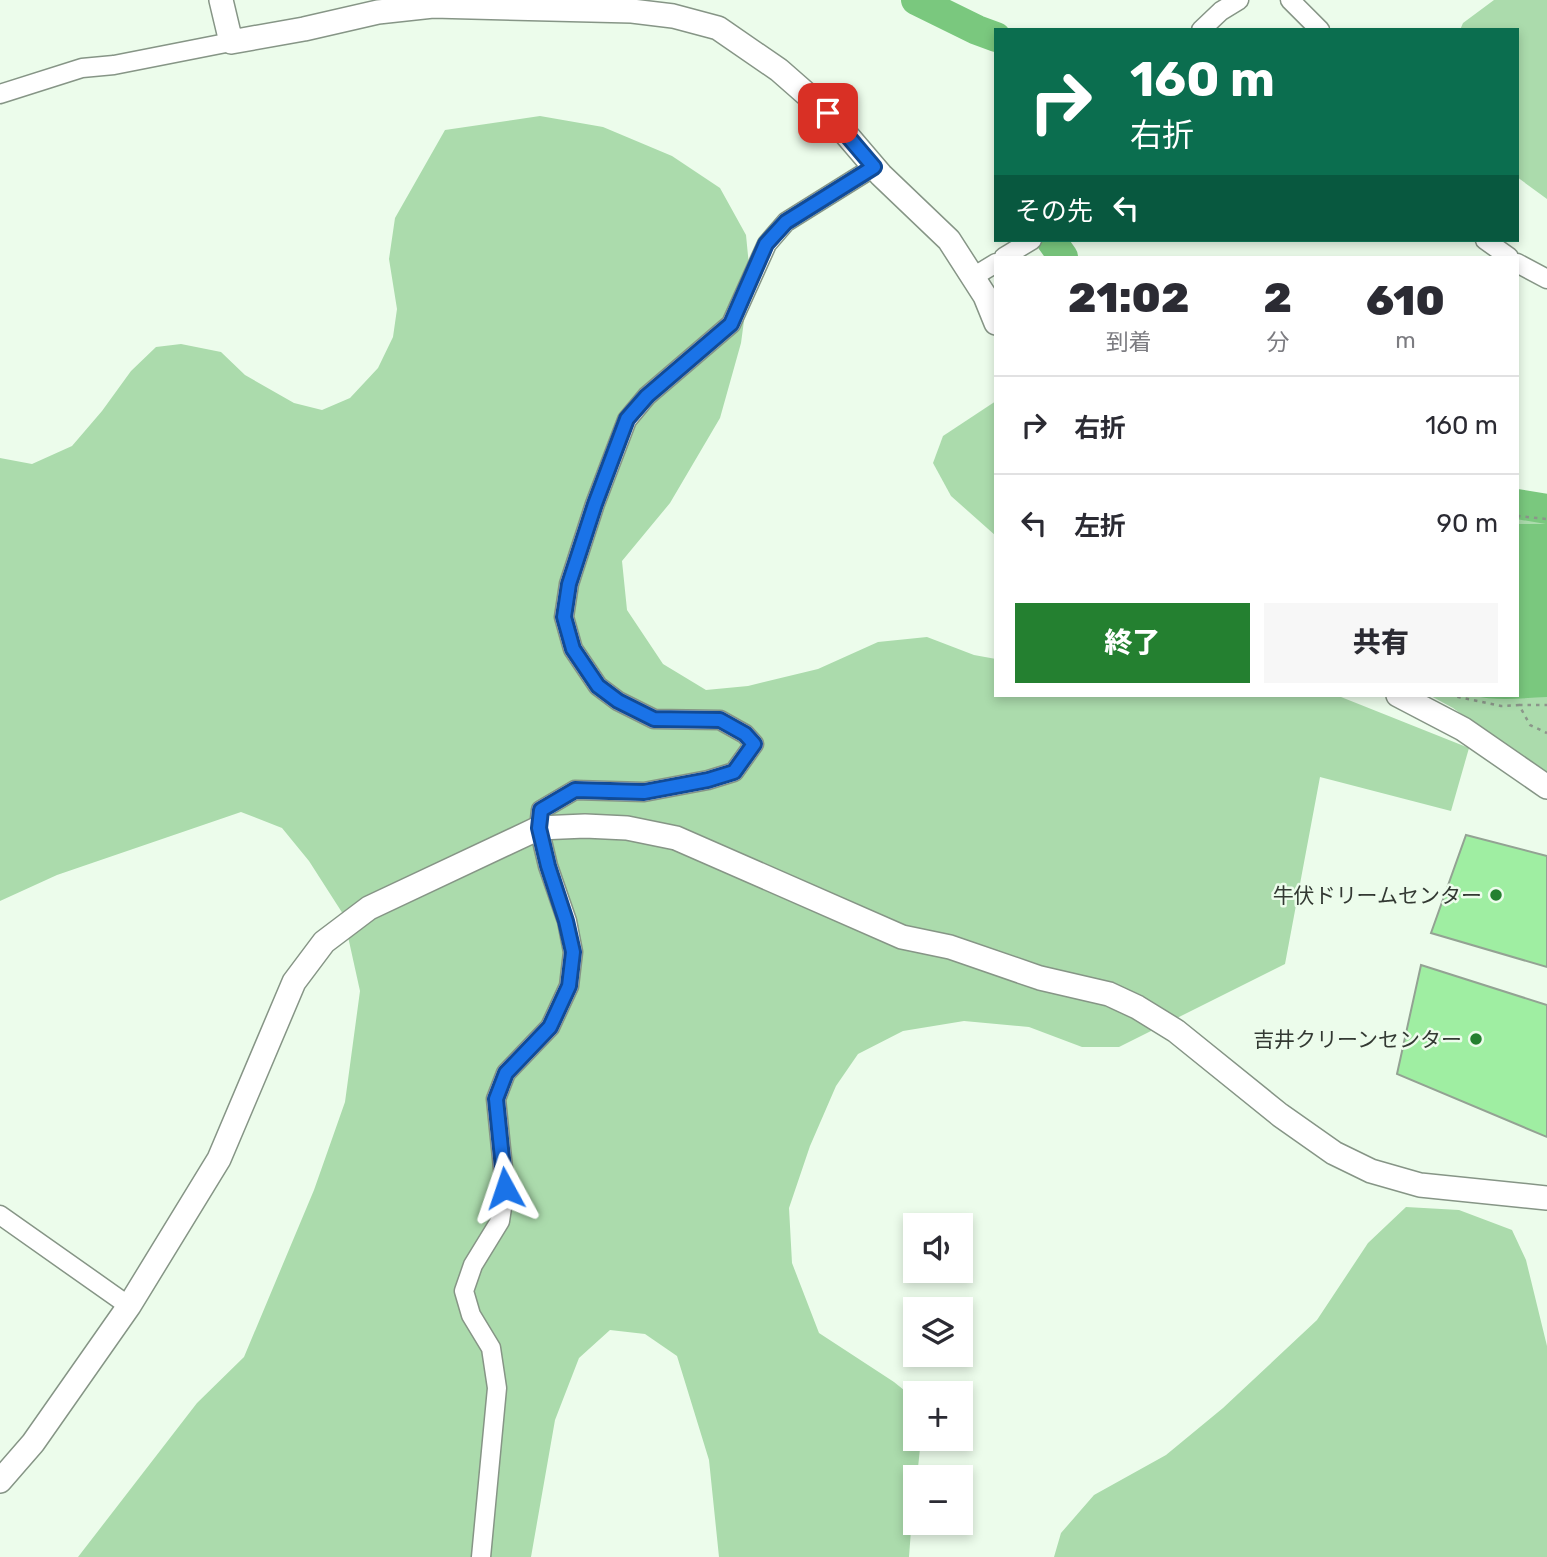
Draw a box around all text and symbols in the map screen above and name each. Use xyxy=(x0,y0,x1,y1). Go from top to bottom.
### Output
text: 160 m xyxy=(1130,50,1275,108)
icon: right xyxy=(1015,56,1106,147)
pin xyxy=(798,83,858,143)
icon: arrive xyxy=(809,94,847,132)
text: 右折 xyxy=(1130,116,1194,154)
icon: left xyxy=(1107,189,1145,227)
text: その先 xyxy=(1015,196,1093,227)
text: 21:02 xyxy=(1068,273,1189,323)
text: 2 xyxy=(1263,273,1292,323)
text: 610 xyxy=(1366,276,1445,326)
text: m xyxy=(1395,326,1416,354)
text: 到着 xyxy=(1106,328,1152,356)
text: 分 xyxy=(1266,328,1289,356)
icon: right xyxy=(1015,406,1053,444)
text: 160 m xyxy=(1425,410,1498,441)
text: 右折 xyxy=(1074,413,1126,444)
icon: left xyxy=(1015,504,1053,542)
text: 90 m xyxy=(1437,508,1498,539)
text: 左折 xyxy=(1074,511,1126,542)
button: 終了 xyxy=(1015,603,1250,683)
button: 共有 xyxy=(1264,603,1498,683)
place label: 牛伏ドリームセンター xyxy=(1273,883,1482,908)
marker: 牛伏ドリームセンター xyxy=(1488,887,1504,903)
place label: 吉井クリーンセンター xyxy=(1253,1027,1462,1052)
marker: 吉井クリーンセンター xyxy=(1468,1031,1484,1047)
position arrow xyxy=(468,1151,542,1225)
map controls xyxy=(903,1213,973,1535)
button: sound xyxy=(903,1213,973,1283)
button: layers xyxy=(903,1297,973,1367)
button: + xyxy=(903,1381,973,1451)
button: − xyxy=(903,1465,973,1535)

